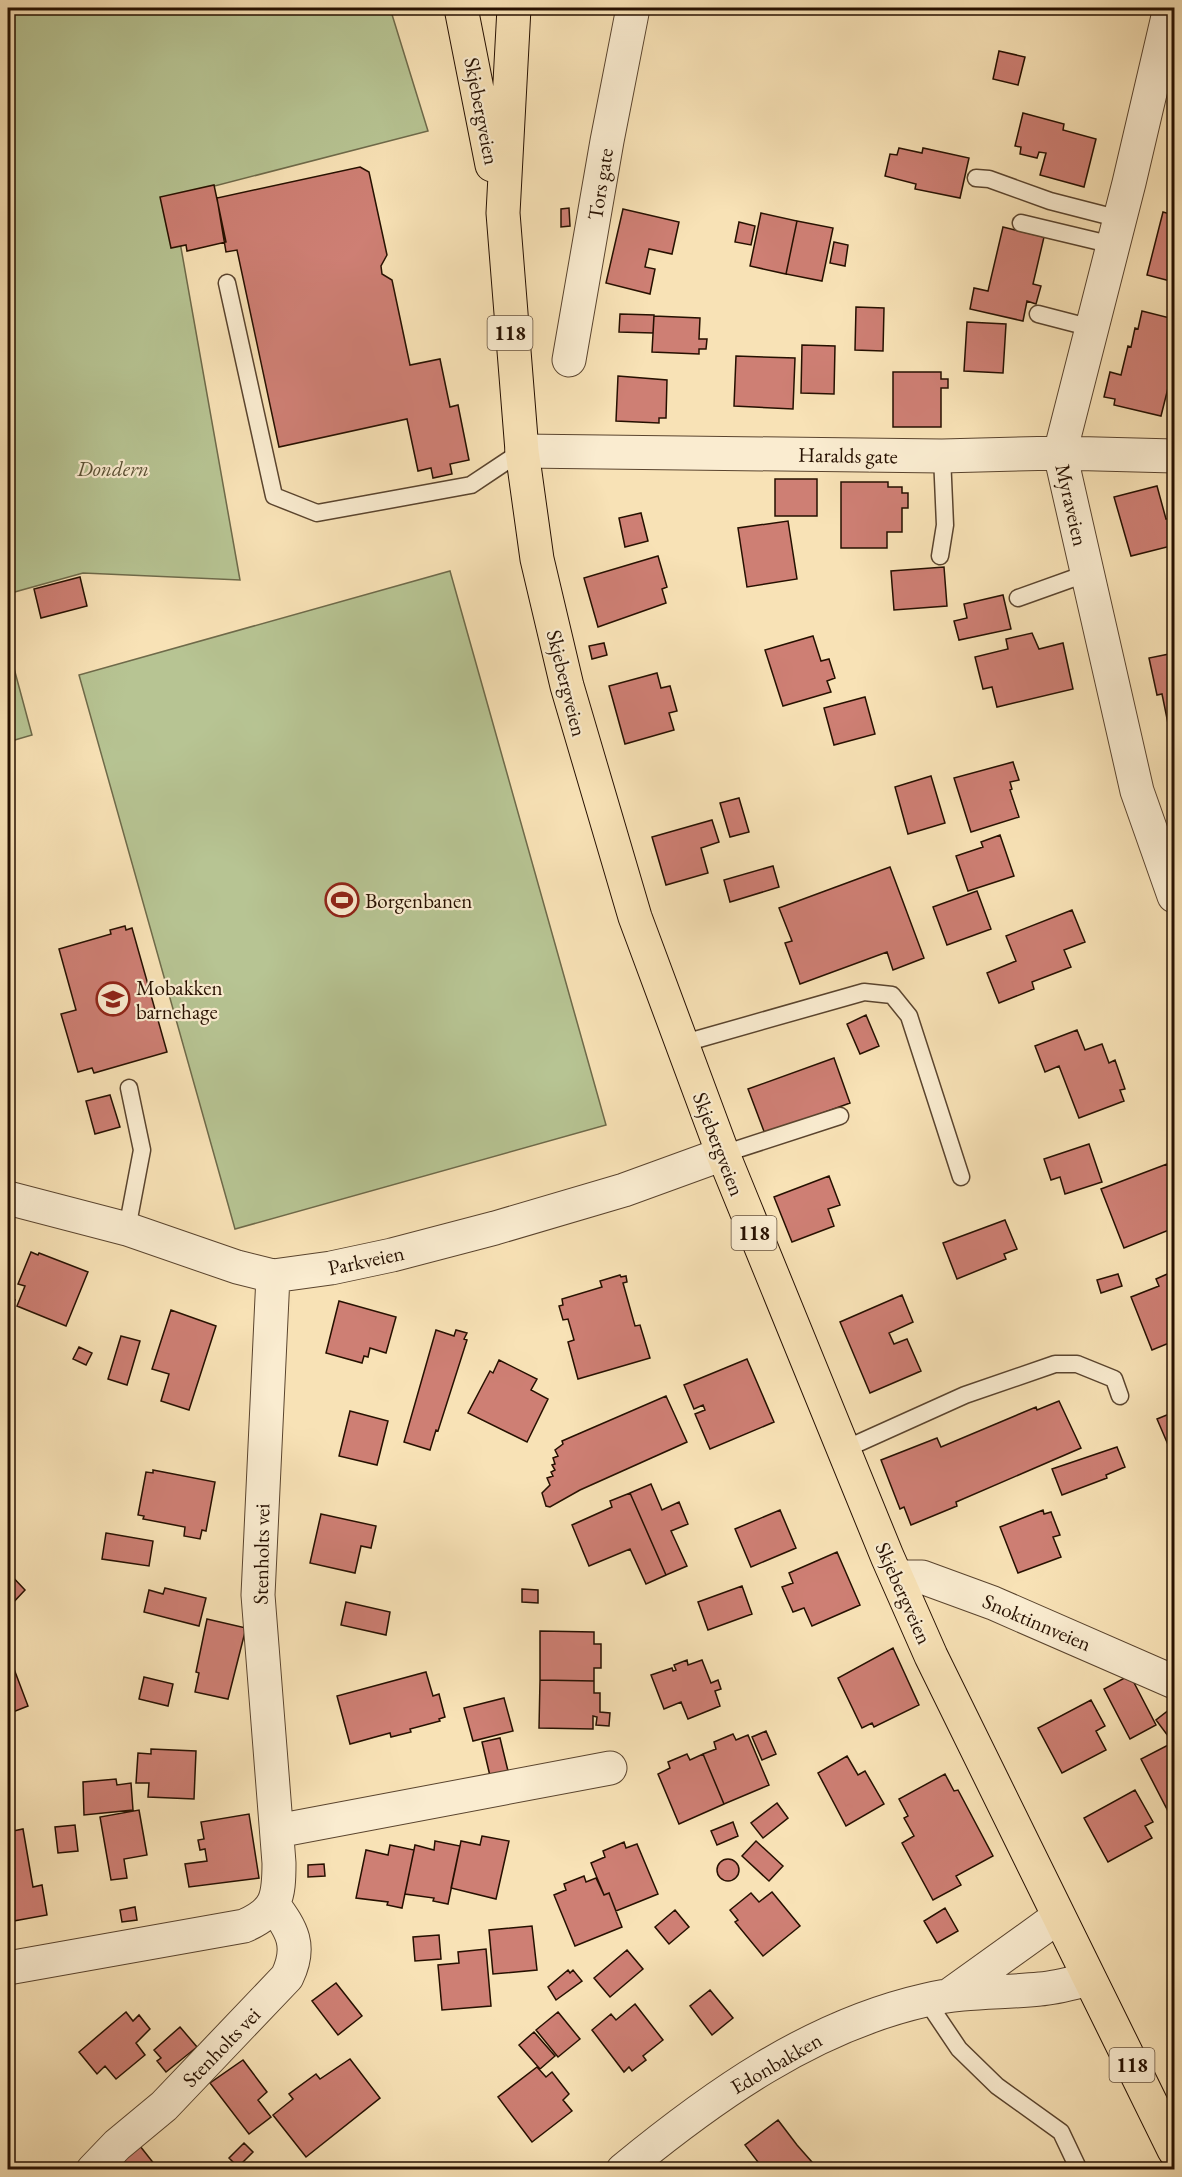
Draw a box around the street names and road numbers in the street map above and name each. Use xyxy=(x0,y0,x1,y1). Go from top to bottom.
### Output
street label: Skjebergveien xyxy=(458,55,506,167)
street label: Tors gate xyxy=(581,146,619,222)
road number: 118 xyxy=(488,316,532,350)
street label: Haralds gate xyxy=(798,441,898,469)
street label: Myraveien xyxy=(1049,461,1095,549)
street label: Skjebergveien xyxy=(541,627,593,739)
street label: Skjebergveien xyxy=(687,1088,751,1200)
road number: 118 xyxy=(732,1216,777,1250)
street label: Parkveien xyxy=(325,1239,407,1281)
street label: Stenholts vei xyxy=(247,1503,275,1605)
street label: Skjebergveien xyxy=(869,1538,939,1648)
street label: Snoktinnveien xyxy=(979,1587,1095,1657)
street label: Stenholts vei xyxy=(176,2001,266,2093)
street label: Edonbakken xyxy=(725,2026,827,2100)
road number: 118 xyxy=(1110,2048,1154,2082)

